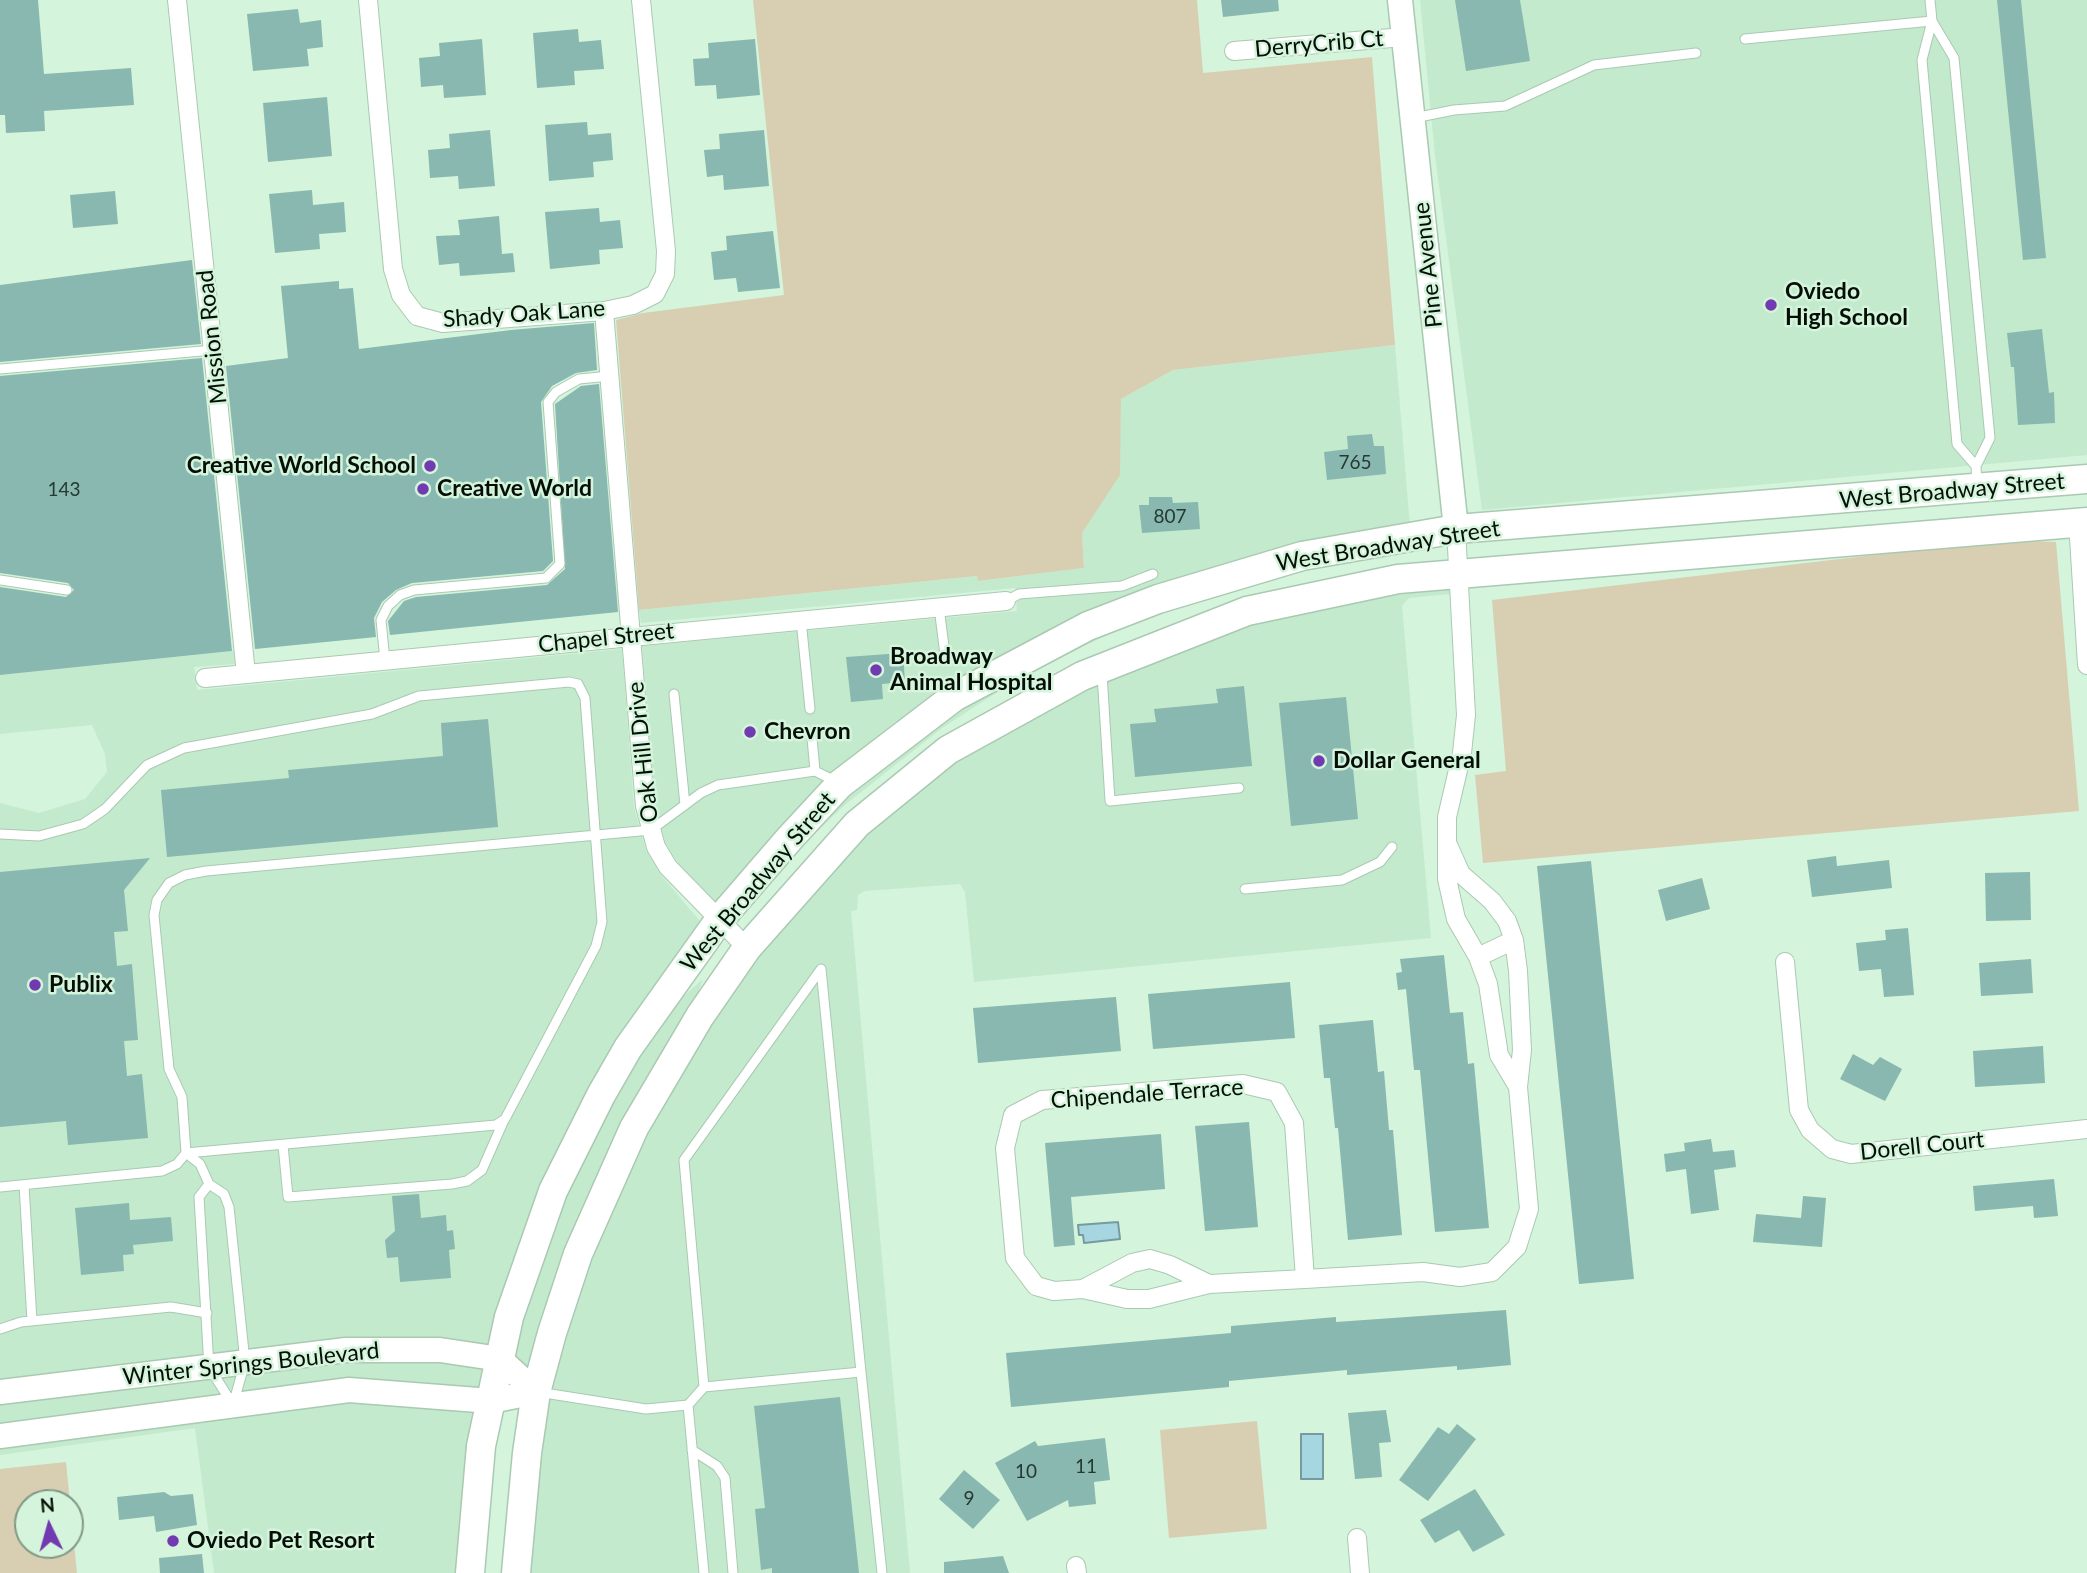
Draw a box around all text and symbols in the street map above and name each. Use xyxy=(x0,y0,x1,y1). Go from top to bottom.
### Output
street label: DerryCrib Ct xyxy=(1253,25,1385,63)
street label: Pine Avenue xyxy=(1408,201,1448,329)
street label: Mission Road xyxy=(191,268,233,406)
place label: Oviedo High School xyxy=(1785,278,1908,332)
street label: Shady Oak Lane xyxy=(442,295,606,333)
marker: Oviedo High School xyxy=(1763,297,1779,313)
place label: Creative World School xyxy=(187,452,416,480)
house number: 765 xyxy=(1338,452,1372,474)
marker: Creative World School xyxy=(422,458,438,474)
street label: West Broadway Street xyxy=(1838,467,2066,515)
place label: Creative World xyxy=(437,475,592,503)
house number: 143 xyxy=(47,479,81,501)
marker: Creative World xyxy=(415,481,431,497)
house number: 807 xyxy=(1153,506,1187,528)
street label: West Broadway Street xyxy=(1274,515,1502,577)
street label: Chapel Street xyxy=(537,617,675,659)
place label: Broadway Animal Hospital xyxy=(890,643,1053,697)
marker: Broadway Animal Hospital xyxy=(868,662,884,678)
street label: Oak Hill Drive xyxy=(622,680,664,824)
place label: Chevron xyxy=(764,718,851,746)
marker: Chevron xyxy=(742,724,758,740)
place label: Dollar General xyxy=(1333,747,1481,775)
marker: Dollar General xyxy=(1311,753,1327,769)
street label: West Broadway Street xyxy=(675,787,841,977)
place label: Publix xyxy=(49,971,113,999)
marker: Publix xyxy=(27,977,43,993)
street label: Chipendale Terrace xyxy=(1050,1073,1244,1115)
street label: Dorell Court xyxy=(1859,1126,1985,1166)
street label: Winter Springs Boulevard xyxy=(121,1337,381,1391)
house number: 11 xyxy=(1075,1456,1097,1478)
house number: 10 xyxy=(1015,1461,1037,1483)
house number: 9 xyxy=(963,1488,975,1510)
north arrow xyxy=(14,1489,84,1559)
text: N xyxy=(39,1492,56,1517)
place label: Oviedo Pet Resort xyxy=(187,1527,374,1555)
marker: Oviedo Pet Resort xyxy=(165,1533,181,1549)

